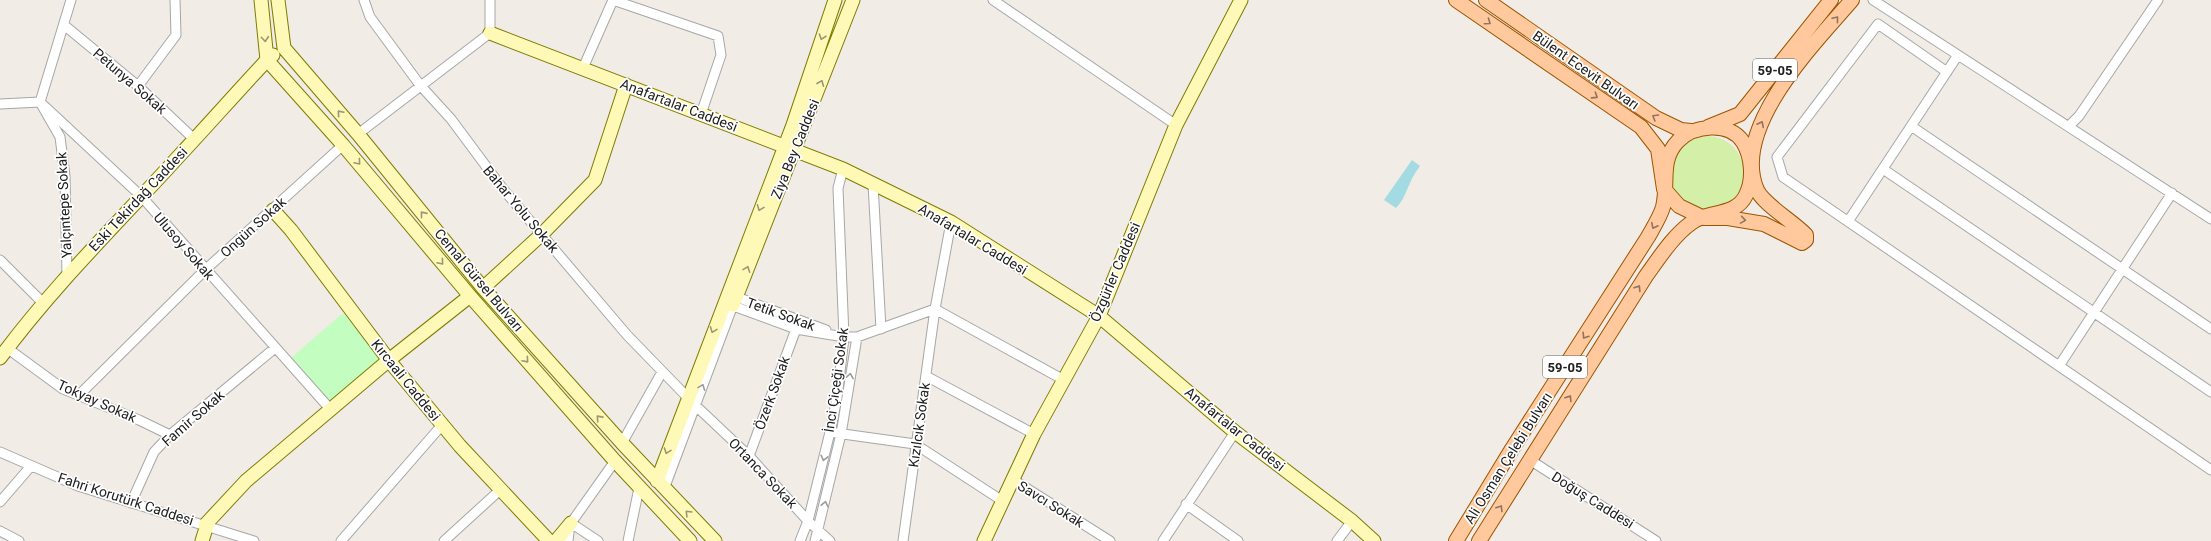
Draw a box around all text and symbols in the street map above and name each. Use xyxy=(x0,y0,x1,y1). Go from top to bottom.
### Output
one-way arrow xyxy=(1831,16,1838,23)
one-way arrow xyxy=(1484,17,1491,25)
street label: Bülent Ecevit Bulvarı xyxy=(1530,27,1642,113)
one-way arrow xyxy=(819,33,827,40)
one-way arrow xyxy=(260,36,269,42)
street label: Petunya Sokak xyxy=(90,45,171,118)
road number: 59-05 xyxy=(1753,59,1797,81)
street label: Anafartalar Caddesi xyxy=(618,75,740,135)
one-way arrow xyxy=(816,79,824,86)
one-way arrow xyxy=(1591,91,1598,98)
street label: Ziya Bey Caddesi xyxy=(768,97,822,201)
one-way arrow xyxy=(338,111,345,118)
one-way arrow xyxy=(1652,114,1659,122)
one-way arrow xyxy=(1756,121,1764,128)
street label: Eski Tekirdağ Caddesi xyxy=(86,144,190,254)
street label: Yalçıntepe Sokak xyxy=(53,151,75,259)
one-way arrow xyxy=(353,157,360,165)
street label: Bahar Yolu Sokak xyxy=(480,162,563,256)
street label: Ongün Sokak xyxy=(217,193,290,260)
street label: Anafartalar Caddesi xyxy=(916,200,1030,278)
one-way arrow xyxy=(757,205,765,212)
street label: Ulusoy Sokak xyxy=(151,209,218,283)
one-way arrow xyxy=(421,211,428,218)
one-way arrow xyxy=(1740,215,1746,224)
street label: Özgürler Caddesi xyxy=(1087,220,1143,324)
one-way arrow xyxy=(1651,222,1659,229)
street label: Cemal Gürsel Bulvarı xyxy=(431,225,527,335)
one-way arrow xyxy=(437,257,444,264)
one-way arrow xyxy=(743,265,751,272)
one-way arrow xyxy=(1634,285,1641,292)
street label: Tetik Sokak xyxy=(745,294,818,334)
one-way arrow xyxy=(710,326,718,333)
street label: İnci Çiçeği Sokak xyxy=(821,326,851,434)
one-way arrow xyxy=(1582,332,1590,339)
street label: Kırcaali Caddesi xyxy=(368,336,444,424)
street label: Özerk Sokak xyxy=(751,353,793,432)
one-way arrow xyxy=(522,355,529,363)
road number: 59-05 xyxy=(1543,356,1587,378)
one-way arrow xyxy=(846,373,854,379)
street label: Tokyay Sokak xyxy=(55,376,140,426)
street label: Kızılcık Sokak xyxy=(905,381,933,468)
one-way arrow xyxy=(697,383,705,390)
street label: Anafartalar Caddesi xyxy=(1182,384,1288,474)
street label: Famir Sokak xyxy=(159,386,228,449)
street label: Ali Osman Çelebi Bulvarı xyxy=(1461,389,1555,527)
one-way arrow xyxy=(1564,395,1572,402)
one-way arrow xyxy=(597,415,604,423)
street label: Ortanca Sokak xyxy=(726,435,801,512)
one-way arrow xyxy=(664,448,672,455)
one-way arrow xyxy=(820,455,828,461)
street label: Doğuş Caddesi xyxy=(1549,468,1637,532)
street label: Fahri Korutürk Caddesi xyxy=(56,469,196,529)
street label: Savcı Sokak xyxy=(1015,477,1088,531)
one-way arrow xyxy=(820,500,829,507)
one-way arrow xyxy=(1495,505,1503,512)
one-way arrow xyxy=(685,510,693,518)

